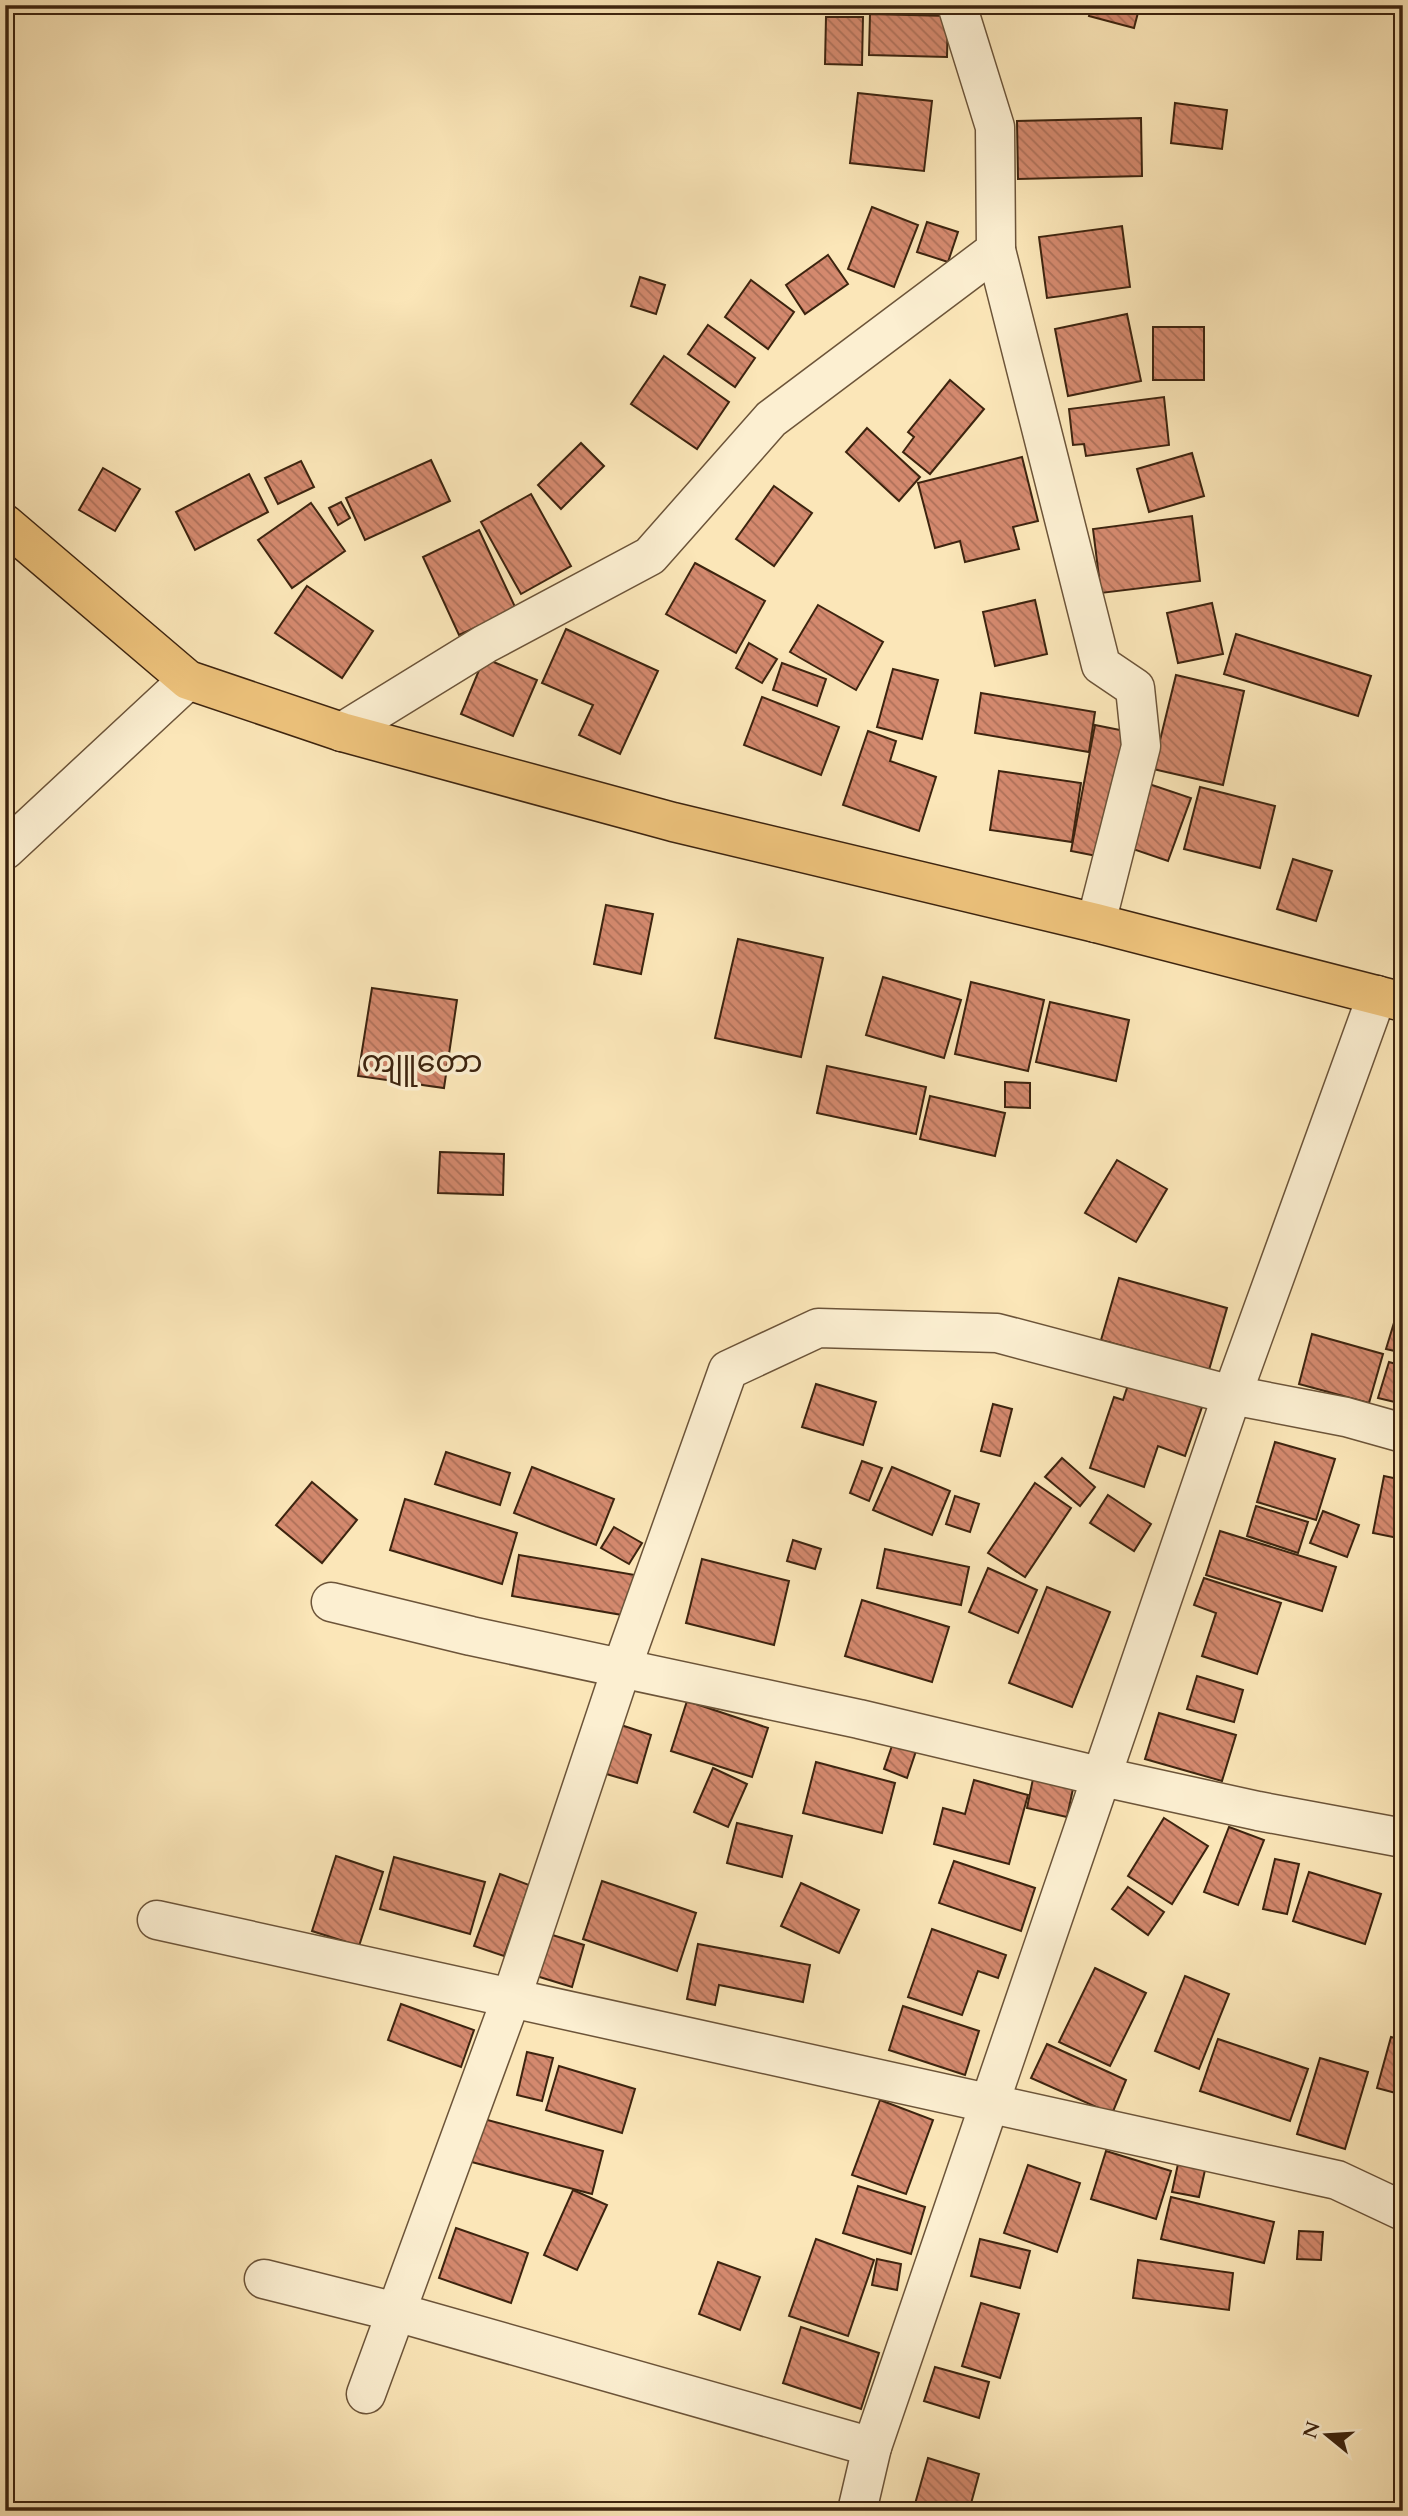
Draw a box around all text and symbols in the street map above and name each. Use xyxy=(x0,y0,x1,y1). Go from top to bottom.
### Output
district label: ကျူတော xyxy=(361,1042,483,1087)
north arrow xyxy=(1292,2400,1362,2470)
text: N xyxy=(1297,2418,1327,2442)

